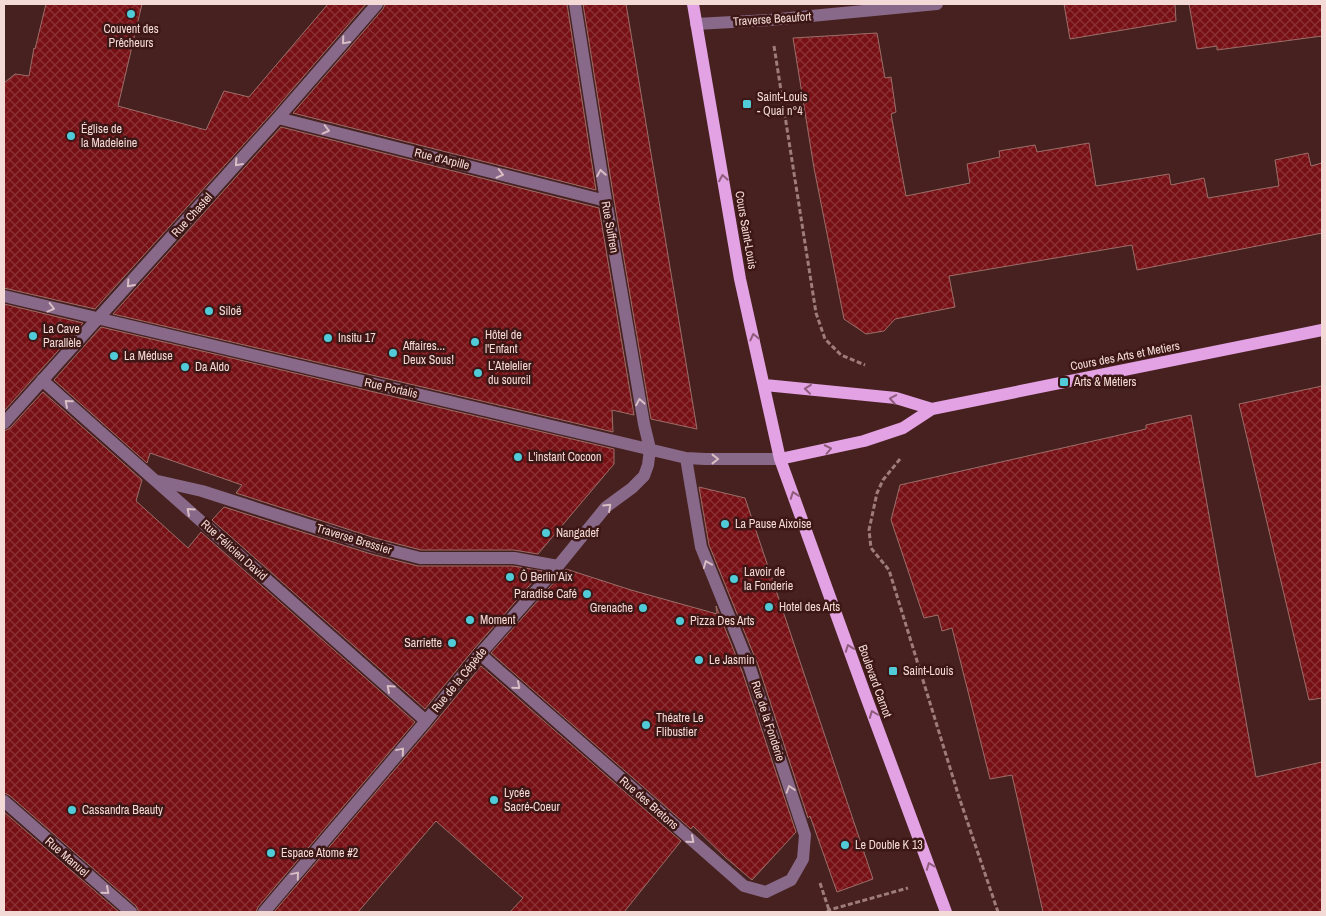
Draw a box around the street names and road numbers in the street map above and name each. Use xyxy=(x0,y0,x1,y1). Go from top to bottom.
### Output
street label: Traverse Beaufort xyxy=(732,8,812,30)
street label: Rue d'Arpille xyxy=(413,144,471,174)
street label: Rue Chastel xyxy=(168,190,216,240)
street label: Cours Saint-Louis xyxy=(731,190,761,271)
street label: Rue Suffren xyxy=(598,200,622,254)
street label: Cours des Arts et Metiers xyxy=(1069,338,1181,374)
street label: Rue Portalis xyxy=(363,374,419,402)
street label: Rue Félicien David xyxy=(198,516,270,584)
street label: Traverse Bressier xyxy=(314,520,394,558)
street label: Boulevard Carnot xyxy=(854,642,896,720)
street label: Rue de la Cépède xyxy=(428,644,490,716)
street label: Rue de la Fonderie xyxy=(747,679,789,763)
street label: Rue des Bretons xyxy=(616,773,682,833)
street label: Rue Manuel xyxy=(42,834,92,880)

